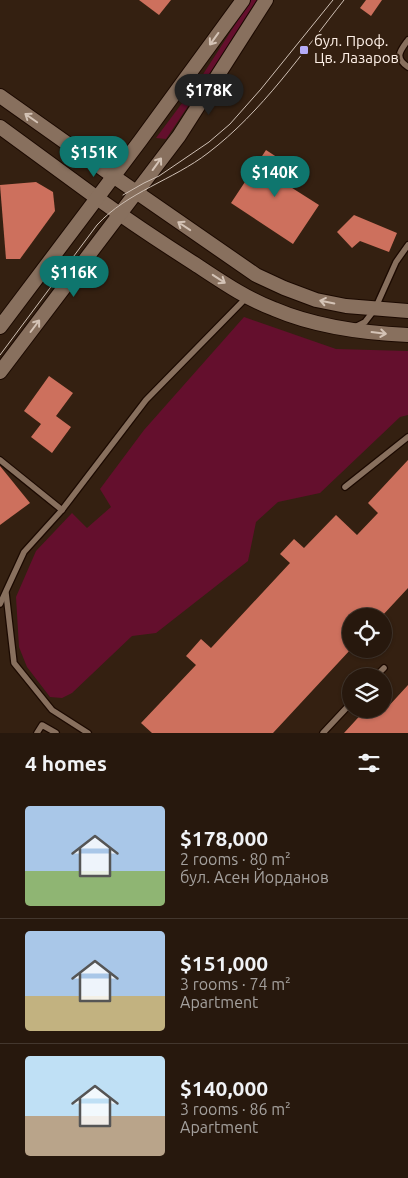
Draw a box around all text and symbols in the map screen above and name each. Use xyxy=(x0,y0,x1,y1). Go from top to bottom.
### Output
one-way arrow xyxy=(209,32,219,46)
place label: бул. Проф. Цв. Лазаров xyxy=(314,32,399,66)
marker: бул. Проф. Цв. Лазаров xyxy=(298,44,310,56)
pin: $178K xyxy=(174,74,244,116)
text: $178K xyxy=(186,81,232,99)
one-way arrow xyxy=(24,113,38,123)
pin: $151K xyxy=(59,136,129,178)
text: $151K xyxy=(71,143,117,161)
pin: $140K xyxy=(240,156,310,198)
one-way arrow xyxy=(152,157,162,171)
text: $140K xyxy=(252,163,298,181)
one-way arrow xyxy=(178,221,192,231)
pin: $116K xyxy=(39,256,109,298)
text: $116K xyxy=(51,263,97,281)
one-way arrow xyxy=(211,275,225,285)
one-way arrow xyxy=(319,297,335,306)
one-way arrow xyxy=(30,319,40,333)
one-way arrow xyxy=(370,328,386,338)
map controls xyxy=(342,608,392,718)
button: locate xyxy=(342,608,392,658)
button: layers xyxy=(342,668,392,718)
icon: filters xyxy=(355,749,383,777)
text: 4 homes xyxy=(25,751,107,775)
icon: home xyxy=(65,826,125,886)
text: $178,000 xyxy=(180,826,268,850)
text: 2 rooms · 80 m² xyxy=(180,850,291,868)
text: бул. Асен Йорданов xyxy=(180,868,329,886)
icon: home xyxy=(65,951,125,1011)
text: $151,000 xyxy=(180,951,268,975)
text: 3 rooms · 74 m² xyxy=(180,975,291,993)
text: Apartment xyxy=(180,993,258,1011)
icon: home xyxy=(65,1076,125,1136)
text: $140,000 xyxy=(180,1076,268,1100)
text: 3 rooms · 86 m² xyxy=(180,1100,291,1118)
text: Apartment xyxy=(180,1118,258,1136)

